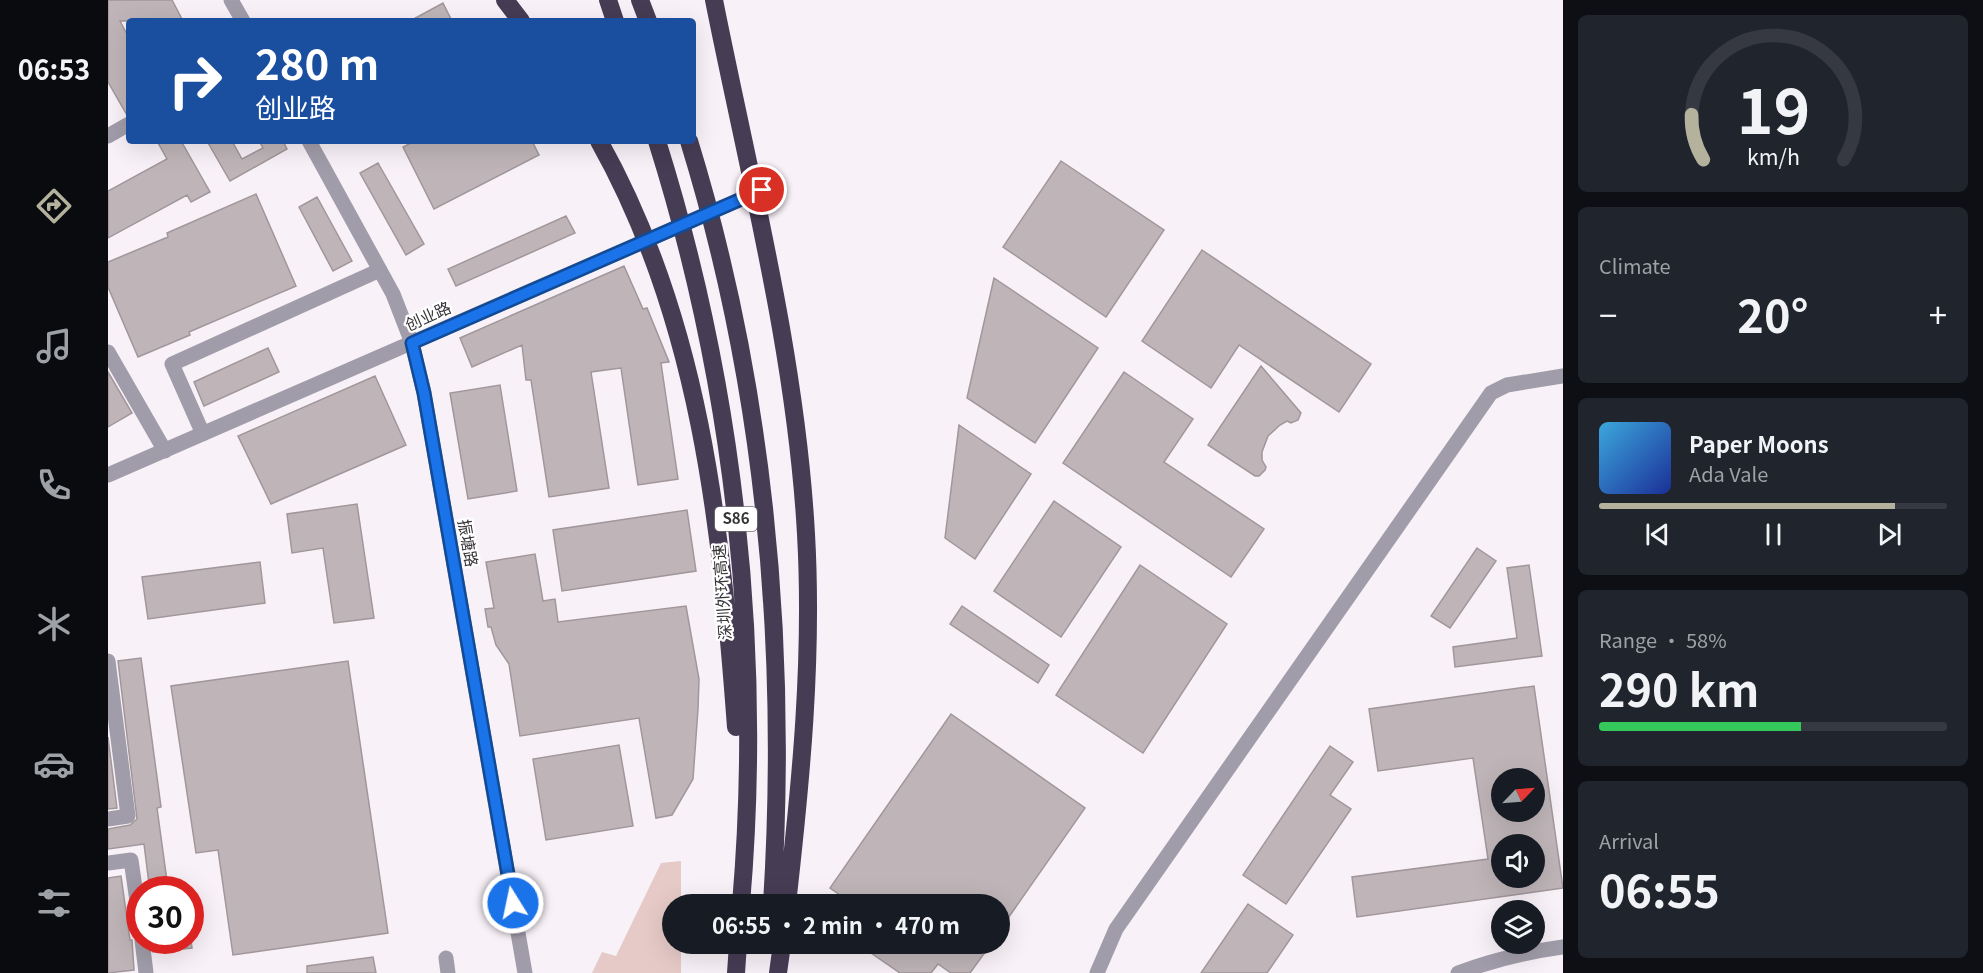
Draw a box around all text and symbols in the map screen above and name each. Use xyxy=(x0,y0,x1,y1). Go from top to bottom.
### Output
text: 280 m xyxy=(255,31,379,92)
icon: right xyxy=(156,42,234,120)
text: 06:53 xyxy=(18,49,90,88)
text: 19 xyxy=(1736,62,1810,152)
text: 创业路 xyxy=(255,87,336,126)
text: km/h xyxy=(1746,141,1800,172)
pin xyxy=(736,164,787,215)
icon: arrive xyxy=(745,173,778,206)
icon: directions xyxy=(33,185,75,227)
text: Climate xyxy=(1599,251,1671,280)
text: 20° xyxy=(1737,281,1809,346)
text: − xyxy=(1599,290,1617,338)
text: + xyxy=(1929,290,1947,338)
street label: 创业路 xyxy=(401,294,454,336)
icon: music xyxy=(33,325,75,367)
text: Paper Moons xyxy=(1689,427,1829,459)
text: Ada Vale xyxy=(1689,459,1768,488)
icon: phone xyxy=(33,464,75,506)
road number: S86 xyxy=(715,507,757,531)
street label: 振塘路 xyxy=(453,517,485,569)
icon: previous xyxy=(1641,518,1674,551)
icon: pause xyxy=(1757,518,1790,551)
icon: next xyxy=(1873,518,1906,551)
street label: 深圳外环高速 xyxy=(706,543,736,641)
icon: climate xyxy=(33,603,75,645)
text: Range · 58% xyxy=(1599,625,1727,654)
text: 290 km xyxy=(1599,655,1759,720)
icon: car xyxy=(33,743,75,785)
north arrow xyxy=(1491,768,1545,822)
map controls xyxy=(1491,768,1545,954)
text: Arrival xyxy=(1599,826,1659,855)
button: sound xyxy=(1491,834,1545,888)
text: 06:55 xyxy=(1599,856,1720,921)
position arrow xyxy=(481,871,545,935)
speed limit sign: 30 xyxy=(126,876,204,954)
icon: filters xyxy=(33,882,75,924)
button: layers xyxy=(1491,900,1545,954)
text: 06:55 · 2 min · 470 m xyxy=(712,908,960,940)

